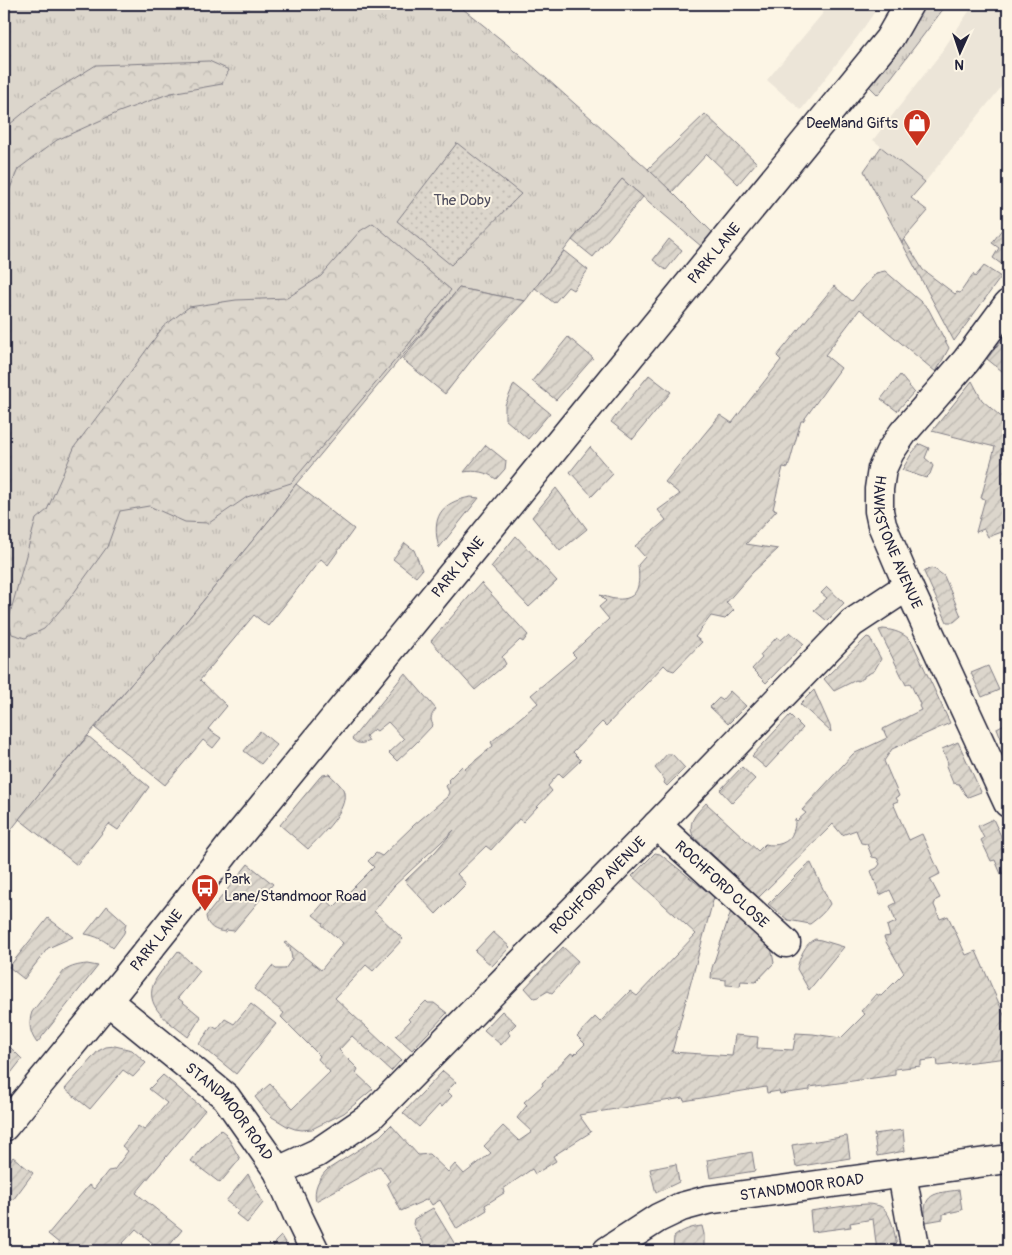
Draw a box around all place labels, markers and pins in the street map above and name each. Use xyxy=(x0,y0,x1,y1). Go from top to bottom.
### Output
shop icon: DeeMand Gifts xyxy=(902,108,932,147)
place label: DeeMand Gifts xyxy=(806,114,898,133)
place label: Park Lane/Standmoor Road xyxy=(224,870,367,906)
bus stop icon: Park Lane/Standmoor Road xyxy=(190,873,220,912)

